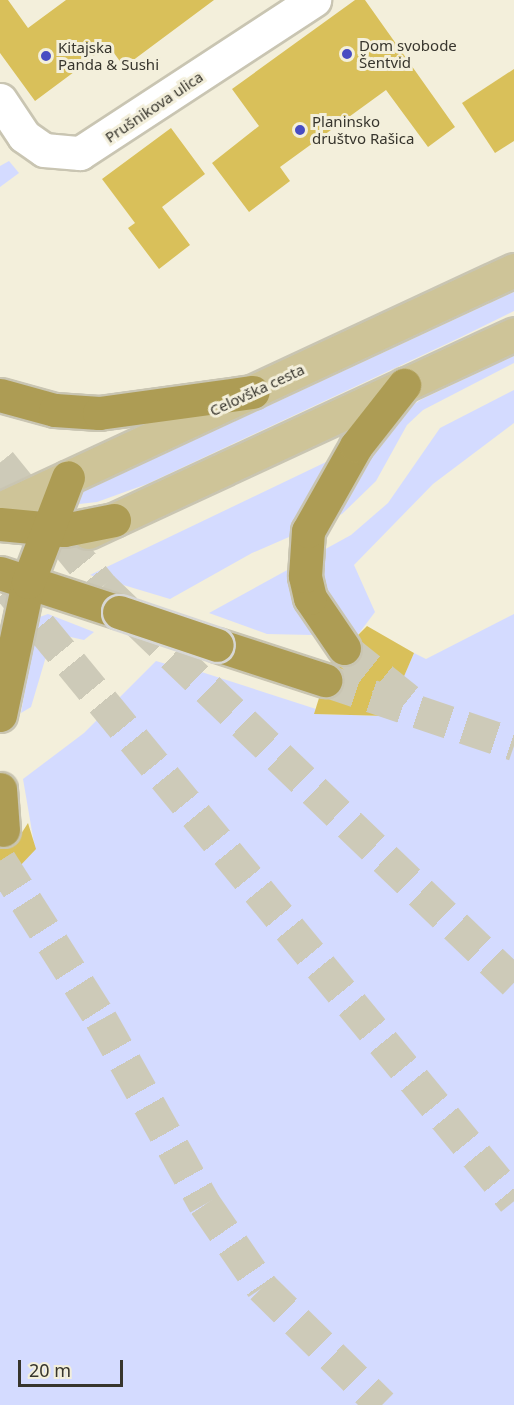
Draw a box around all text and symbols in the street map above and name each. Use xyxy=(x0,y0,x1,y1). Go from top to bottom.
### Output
place label: Dom svobode Šentvid xyxy=(359,36,457,71)
place label: Kitajska Panda & Sushi xyxy=(58,38,159,73)
marker: Dom svobode Šentvid xyxy=(340,47,354,61)
marker: Kitajska Panda & Sushi xyxy=(39,49,53,63)
street label: Prušnikova ulica xyxy=(102,68,206,146)
place label: Planinsko društvo Rašica xyxy=(312,112,414,147)
marker: Planinsko društvo Rašica xyxy=(293,123,307,137)
street label: Celovška cesta xyxy=(207,360,307,420)
scale bar xyxy=(21,1348,126,1386)
text: 20 m xyxy=(29,1358,71,1382)

